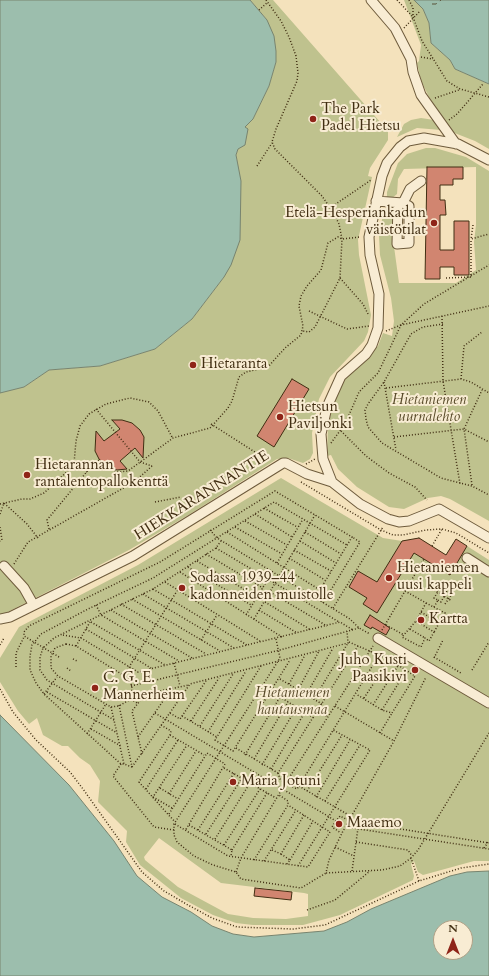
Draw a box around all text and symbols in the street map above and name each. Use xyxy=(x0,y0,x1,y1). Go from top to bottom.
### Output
place label: The Park Padel Hietsu xyxy=(321,101,401,136)
marker: The Park Padel Hietsu xyxy=(308,114,318,124)
place label: Etelä-Hesperiankadun väistötilat xyxy=(285,205,426,240)
marker: Etelä-Hesperiankadun väistötilat xyxy=(429,218,439,228)
place label: Hietaranta xyxy=(201,356,267,374)
marker: Hietaranta xyxy=(188,360,198,370)
park label: Hietaniemen uurnalehto xyxy=(392,392,466,427)
place label: Hietsun Paviljonki xyxy=(288,399,352,434)
marker: Hietsun Paviljonki xyxy=(275,412,285,422)
street label: HIEKKARANNANTIE xyxy=(131,447,273,545)
place label: Hietarannan rantalentopallokenttä xyxy=(35,457,168,492)
marker: Hietarannan rantalentopallokenttä xyxy=(22,470,32,480)
place label: Hietaniemen uusi kappeli xyxy=(397,560,479,595)
place label: Sodassa 1939–44 kadonneiden muistolle xyxy=(190,570,333,605)
marker: Hietaniemen uusi kappeli xyxy=(384,573,394,583)
marker: Sodassa 1939–44 kadonneiden muistolle xyxy=(177,583,187,593)
place label: Kartta xyxy=(429,611,468,629)
marker: Kartta xyxy=(416,615,426,625)
place label: Juho Kusti Paasikivi xyxy=(340,652,407,687)
marker: Juho Kusti Paasikivi xyxy=(410,665,420,675)
place label: C. G. E. Mannerheim xyxy=(103,670,185,705)
marker: C. G. E. Mannerheim xyxy=(90,683,100,693)
park label: Hietaniemen hautausmaa xyxy=(255,685,329,720)
place label: Maria Jotuni xyxy=(241,773,321,791)
marker: Maria Jotuni xyxy=(228,777,238,787)
place label: Maaemo xyxy=(347,815,402,833)
marker: Maaemo xyxy=(334,819,344,829)
north arrow xyxy=(433,920,473,960)
text: N xyxy=(448,921,458,936)

